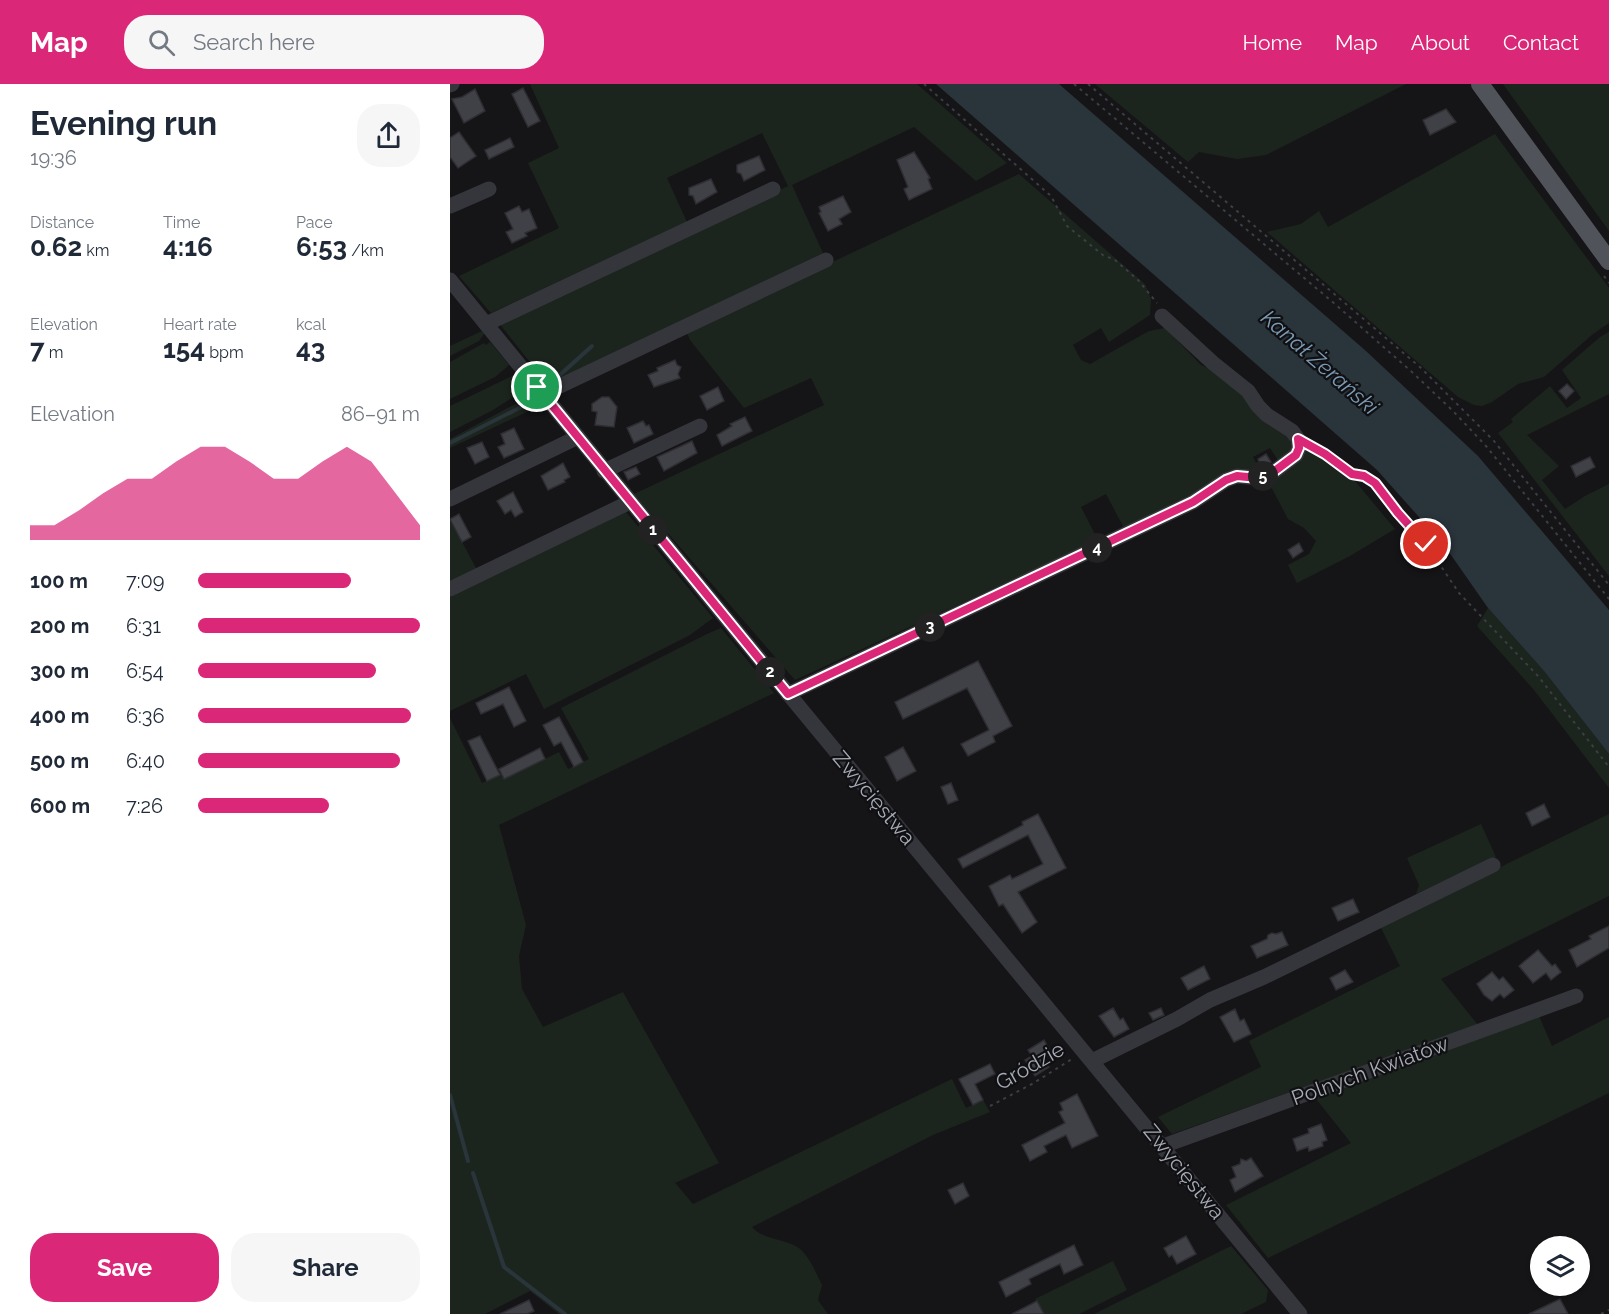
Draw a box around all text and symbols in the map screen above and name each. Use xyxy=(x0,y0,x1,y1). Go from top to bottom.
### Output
search box xyxy=(124,15,544,69)
text: Map xyxy=(30,26,88,59)
icon: search xyxy=(145,26,178,59)
text: Search here xyxy=(193,29,315,55)
text: Home xyxy=(1243,30,1302,55)
text: Map xyxy=(1335,30,1378,55)
text: About xyxy=(1411,30,1470,55)
text: Contact xyxy=(1503,30,1579,55)
text: Evening run xyxy=(30,104,217,143)
button: share xyxy=(357,104,420,167)
text: 19:36 xyxy=(30,146,77,170)
text: Distance xyxy=(30,213,94,232)
text: Time xyxy=(163,213,200,232)
text: Pace xyxy=(296,213,333,232)
text: 0.62 xyxy=(30,232,82,262)
text: 4:16 xyxy=(163,232,213,262)
text: 6:53 xyxy=(296,232,347,262)
text: km xyxy=(82,241,110,260)
text: /km xyxy=(347,241,384,260)
water label: Kanał Żerański xyxy=(1256,304,1385,421)
text: Elevation xyxy=(30,315,98,334)
text: Heart rate xyxy=(163,315,237,334)
text: kcal xyxy=(296,315,326,334)
text: 7 xyxy=(30,334,45,364)
text: 154 xyxy=(163,334,205,364)
text: 43 xyxy=(296,334,325,364)
text: m xyxy=(45,343,63,362)
text: bpm xyxy=(205,343,244,362)
pin xyxy=(511,361,562,412)
icon: arrive xyxy=(520,370,553,403)
text: Elevation xyxy=(30,402,115,426)
text: 86–91 m xyxy=(341,402,420,426)
pin: 5 xyxy=(1248,461,1278,491)
text: 5 xyxy=(1259,466,1267,485)
pin: 1 xyxy=(638,515,668,545)
pin xyxy=(1400,518,1451,569)
text: 1 xyxy=(649,520,657,539)
icon: check xyxy=(1409,527,1442,560)
pin: 4 xyxy=(1082,533,1112,563)
text: 4 xyxy=(1092,538,1102,557)
text: 100 m xyxy=(30,569,88,593)
text: 7:09 xyxy=(126,569,164,593)
pin: 3 xyxy=(915,612,945,642)
text: 200 m xyxy=(30,614,89,638)
text: 6:31 xyxy=(126,614,161,638)
text: 3 xyxy=(926,617,934,636)
pin: 2 xyxy=(755,657,785,687)
text: 300 m xyxy=(30,659,89,683)
text: 6:54 xyxy=(126,659,164,683)
text: 2 xyxy=(765,662,775,681)
text: 400 m xyxy=(30,704,89,728)
text: 6:36 xyxy=(126,704,165,728)
street label: Zwycięstwa xyxy=(828,746,921,850)
text: 500 m xyxy=(30,749,89,773)
text: 6:40 xyxy=(126,749,165,773)
text: 600 m xyxy=(30,794,90,818)
text: 7:26 xyxy=(126,794,163,818)
street label: Polnych Kwiatów xyxy=(1288,1031,1452,1110)
street label: Gródzie xyxy=(991,1036,1068,1095)
street label: Zwycięstwa xyxy=(1139,1119,1230,1224)
button: Save xyxy=(30,1233,219,1302)
button: Share xyxy=(231,1233,420,1302)
map controls xyxy=(1530,1236,1590,1296)
button: layers xyxy=(1530,1236,1590,1296)

